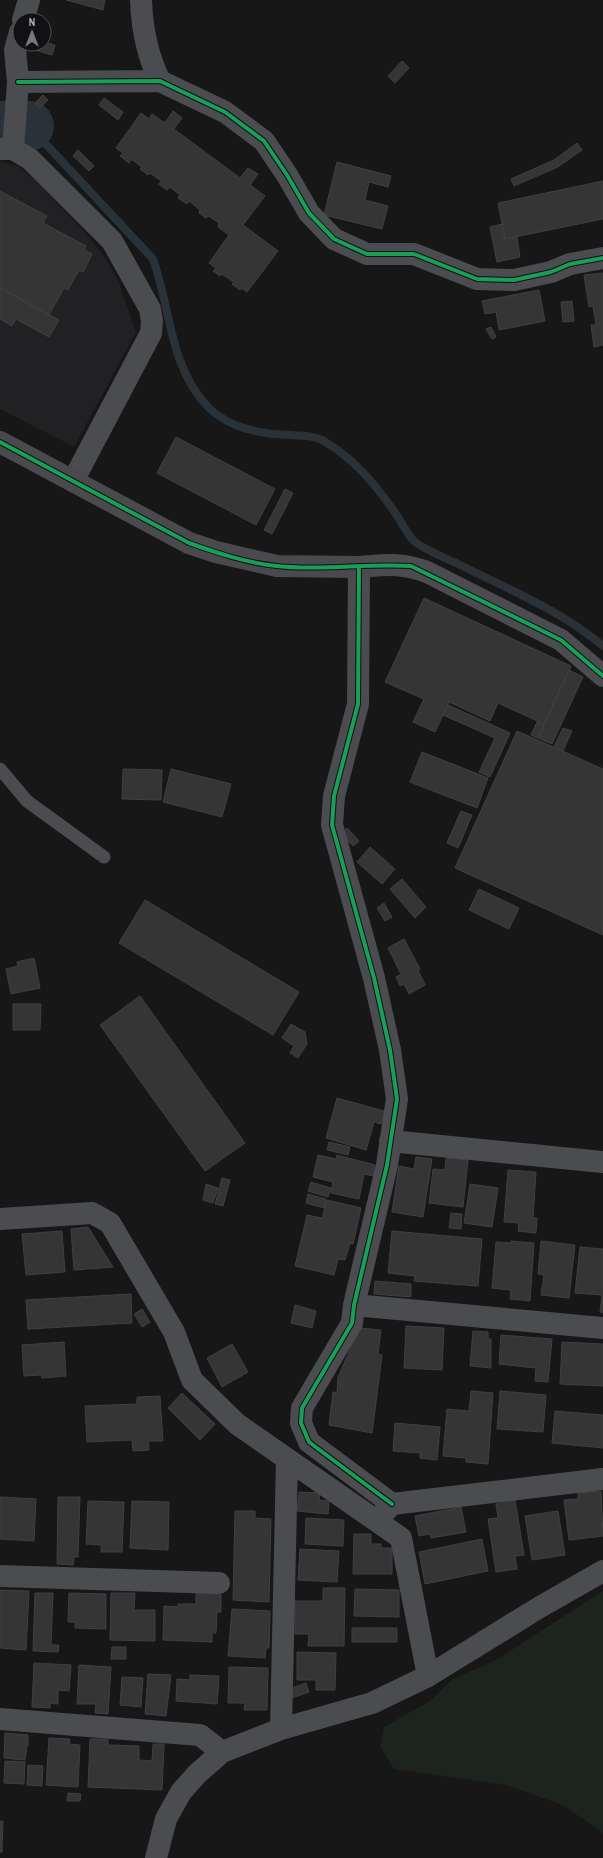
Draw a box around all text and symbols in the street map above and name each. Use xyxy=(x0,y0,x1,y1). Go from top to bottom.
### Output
north arrow xyxy=(12,12,52,52)
text: N xyxy=(29,15,35,29)

